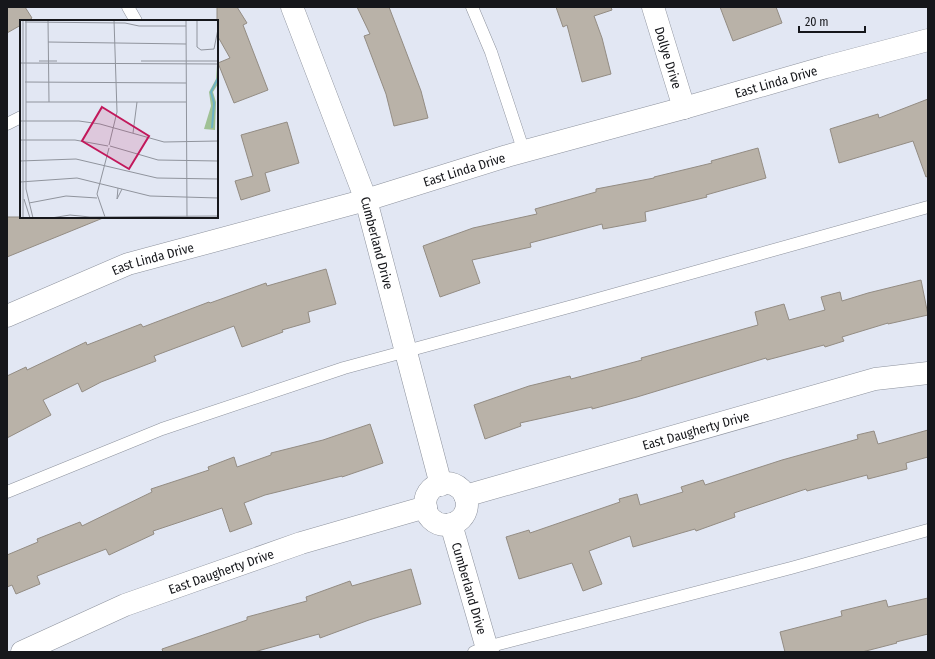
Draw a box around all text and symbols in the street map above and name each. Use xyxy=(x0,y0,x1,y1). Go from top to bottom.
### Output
scale bar xyxy=(799,8,865,34)
text: 20 m xyxy=(805,15,829,29)
inset map xyxy=(20,20,218,218)
street label: Dollye Drive xyxy=(652,25,685,91)
street label: East Linda Drive xyxy=(733,63,819,101)
street label: East Linda Drive xyxy=(422,150,507,190)
street label: Cumberland Drive xyxy=(357,194,396,291)
street label: East Linda Drive xyxy=(109,240,196,278)
street label: East Daugherty Drive xyxy=(641,408,751,453)
street label: Cumberland Drive xyxy=(449,541,490,636)
street label: East Daugherty Drive xyxy=(167,546,276,597)

